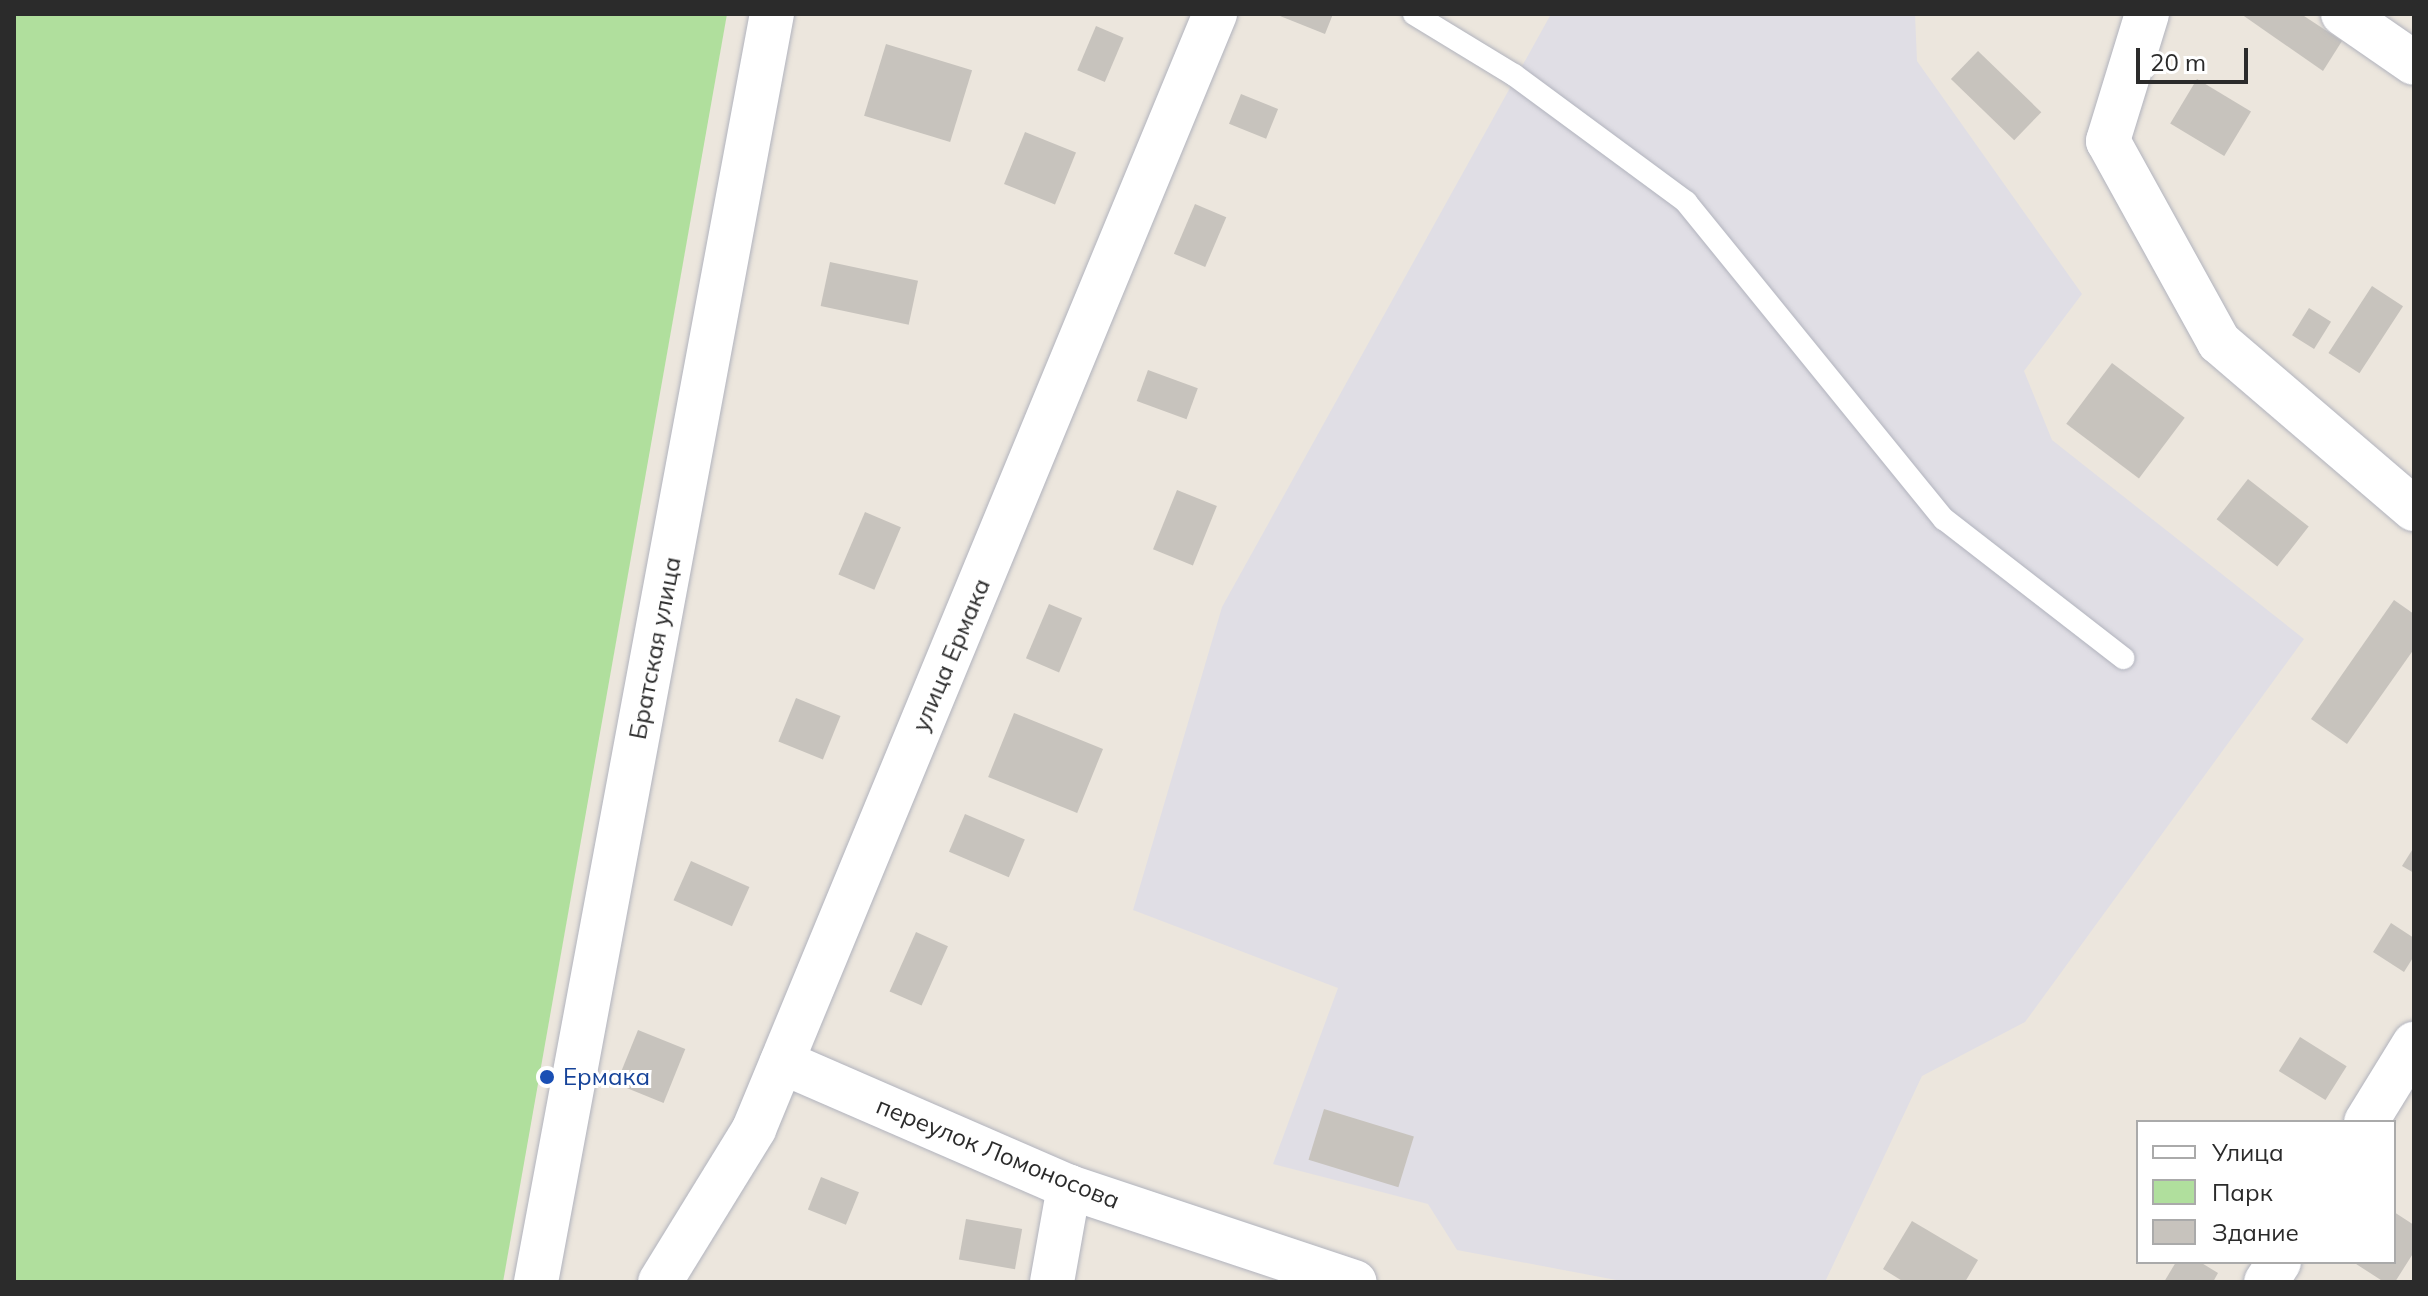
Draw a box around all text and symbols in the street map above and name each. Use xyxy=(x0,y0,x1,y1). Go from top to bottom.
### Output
scale bar xyxy=(2140,32,2252,82)
text: 20 m xyxy=(2150,47,2206,77)
street label: Братская улица xyxy=(623,554,687,742)
street label: улица Ермака xyxy=(906,574,996,736)
place label: Ермака xyxy=(563,1063,650,1091)
marker: Ермака xyxy=(538,1068,556,1086)
street label: переулок Ломоносова xyxy=(872,1091,1124,1215)
legend xyxy=(2136,1120,2396,1264)
text: Улица xyxy=(2212,1137,2284,1167)
text: Парк xyxy=(2212,1177,2273,1207)
text: Здание xyxy=(2212,1217,2299,1247)

